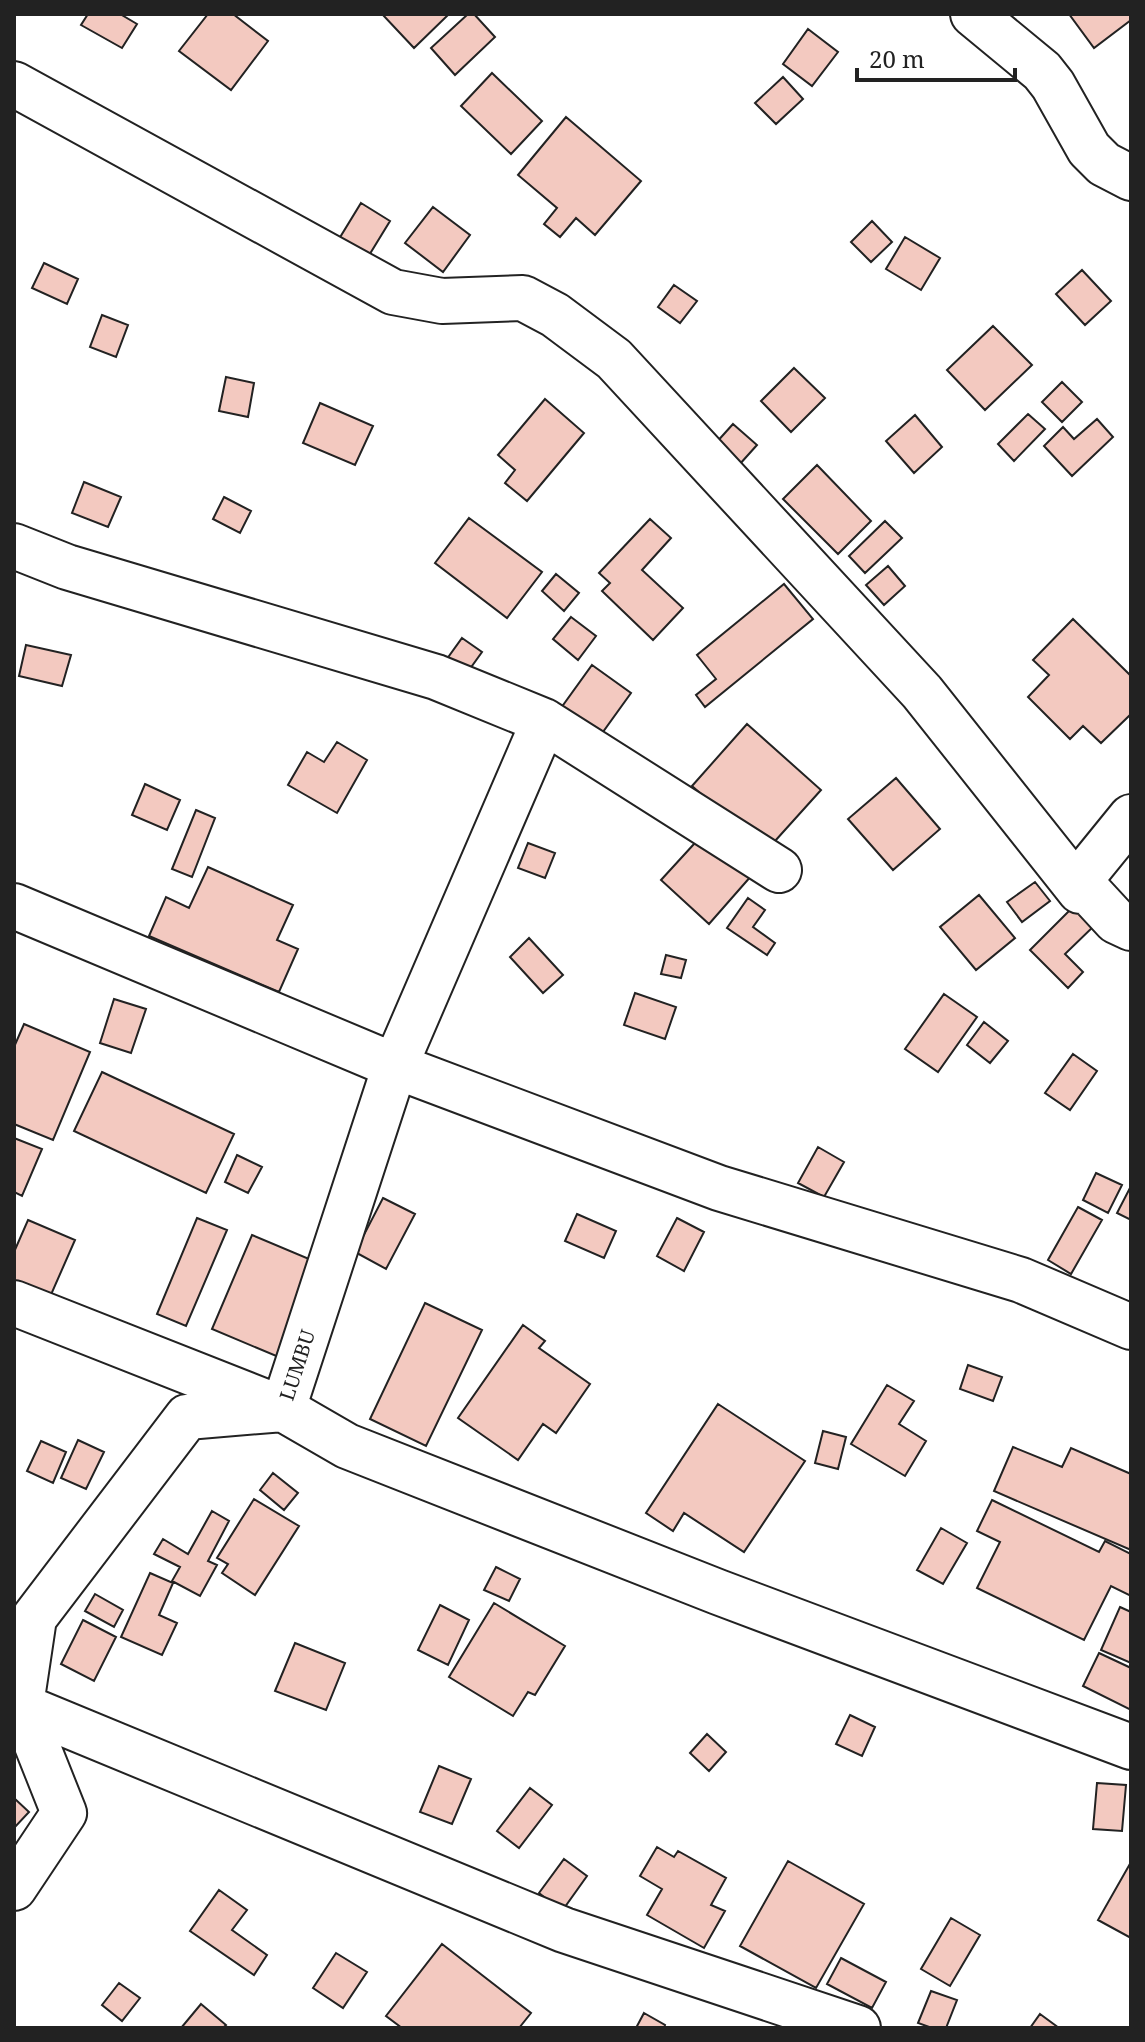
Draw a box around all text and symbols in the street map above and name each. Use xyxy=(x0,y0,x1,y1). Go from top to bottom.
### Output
scale bar xyxy=(857,32,1015,82)
text: 20 m xyxy=(869,42,925,75)
street label: LUMBU xyxy=(273,1325,321,1404)

